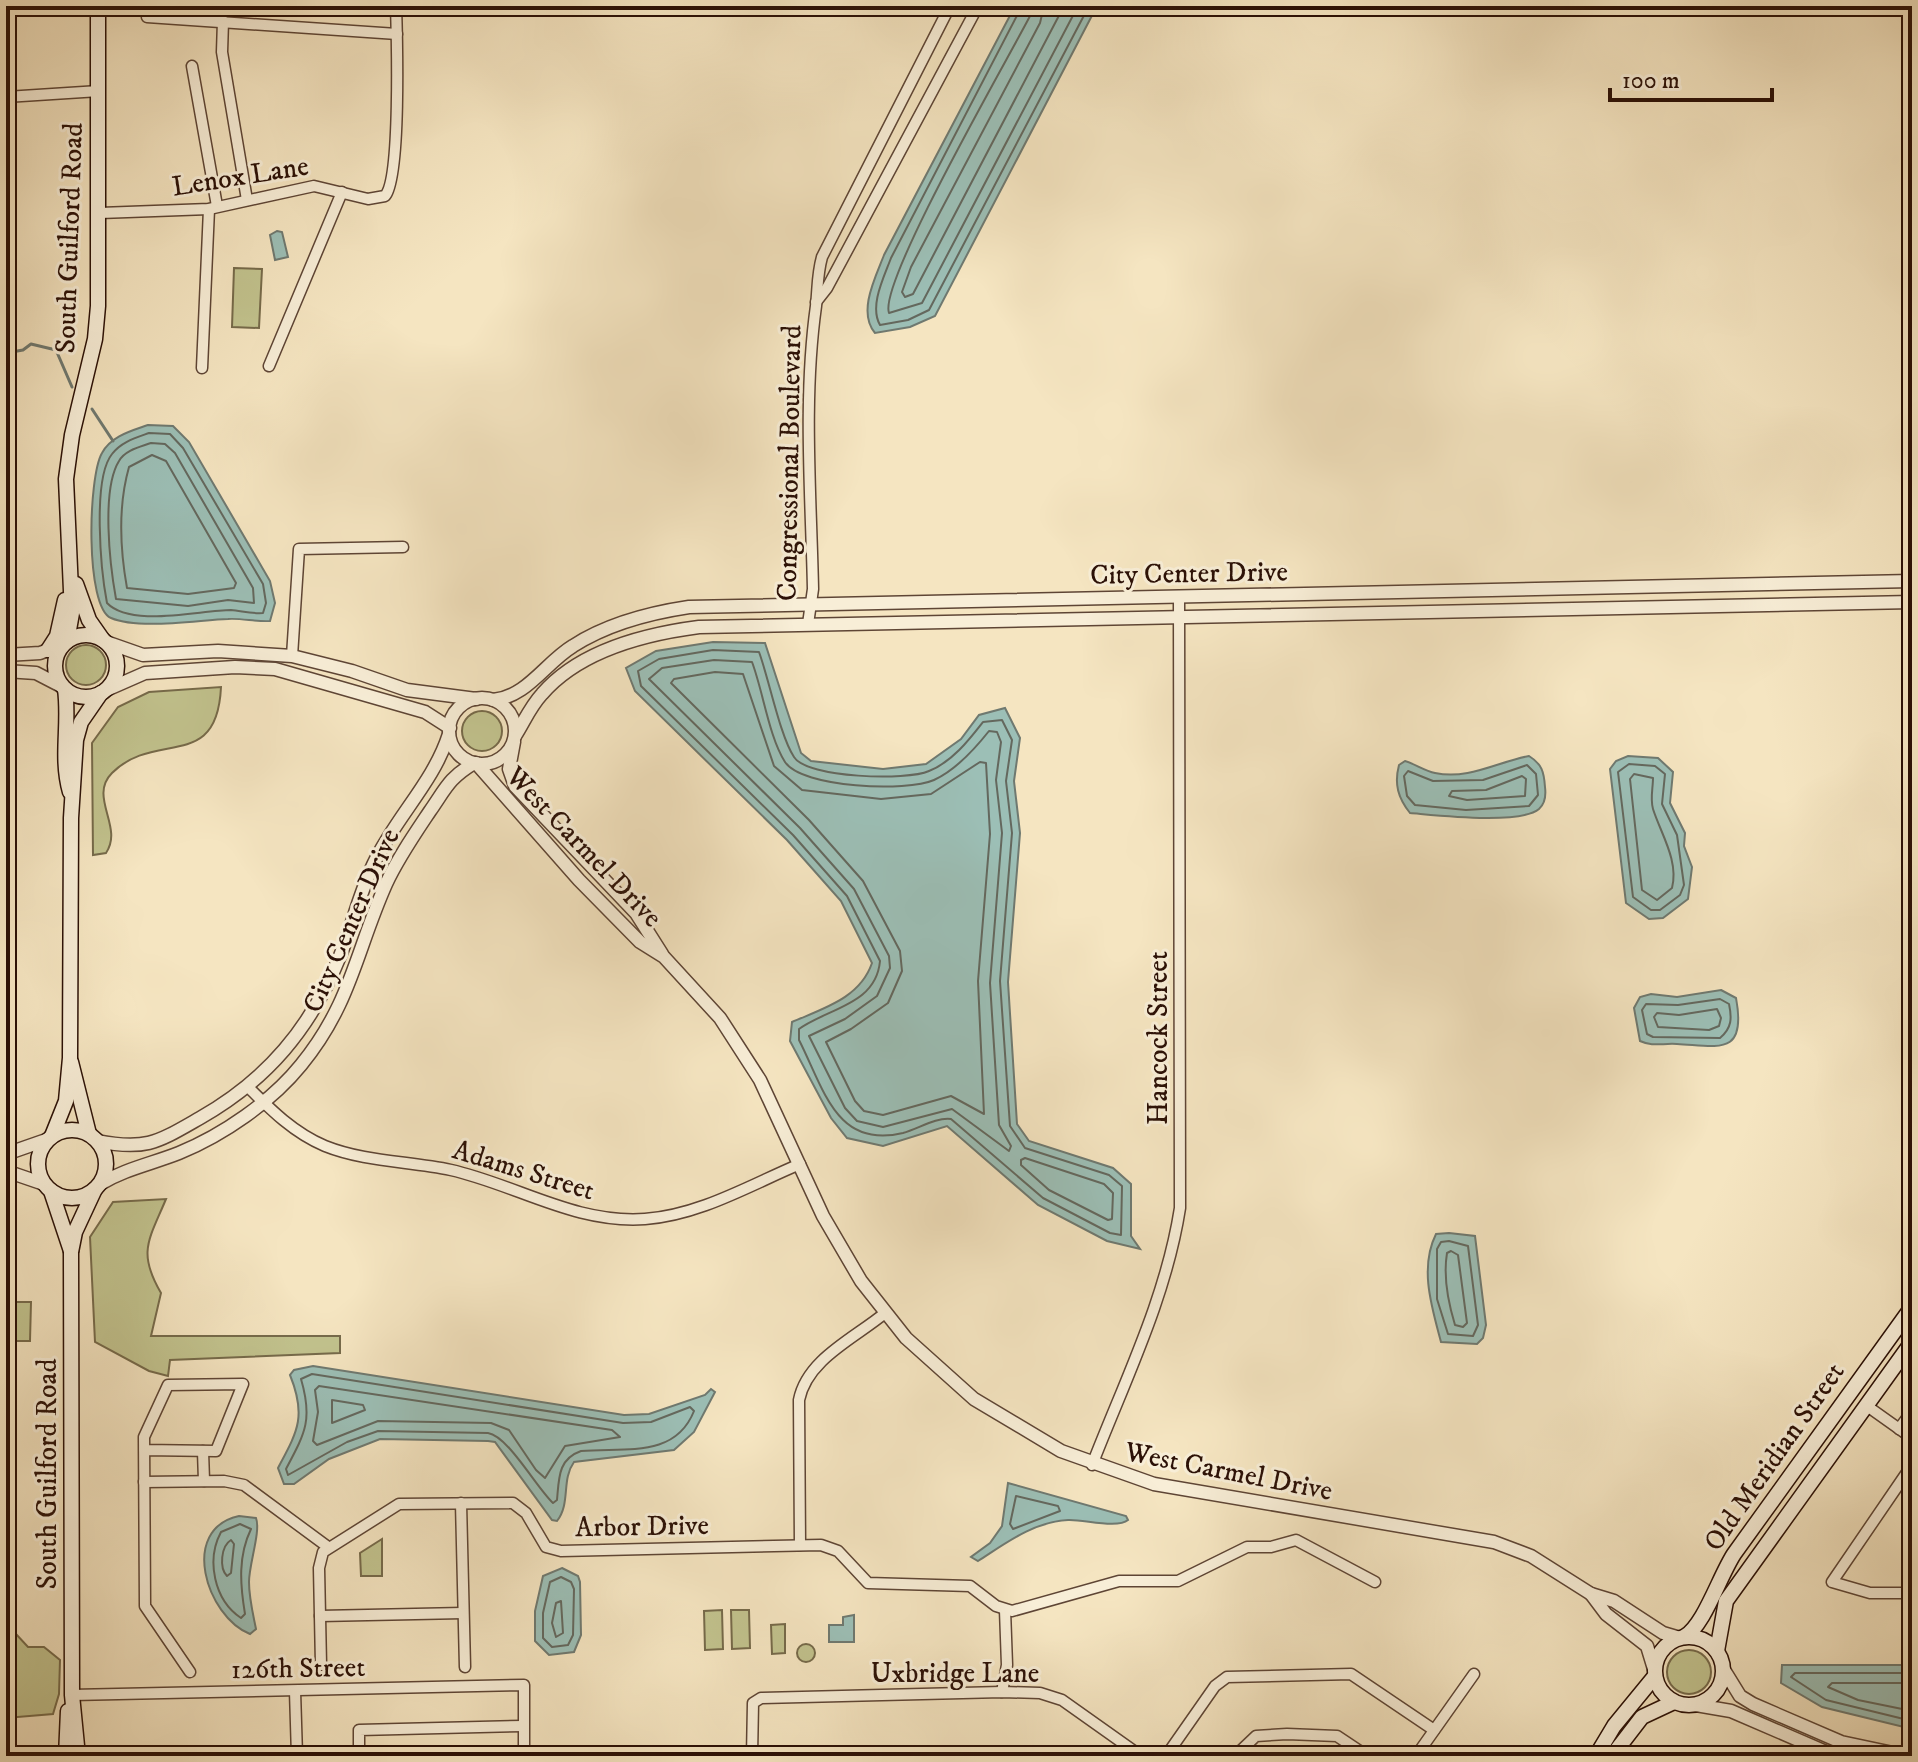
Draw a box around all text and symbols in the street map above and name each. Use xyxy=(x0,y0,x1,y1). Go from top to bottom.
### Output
scale bar xyxy=(1610,52,1772,102)
text: 100 m xyxy=(1622,66,1680,96)
street label: South Guilford Road xyxy=(48,122,91,354)
street label: Lenox Lane xyxy=(169,148,311,205)
street label: Congressional Boulevard xyxy=(770,325,809,601)
street label: City Center Drive xyxy=(1090,554,1288,593)
street label: West Carmel Drive xyxy=(498,758,670,935)
street label: City Center Drive xyxy=(295,823,408,1018)
street label: Hancock Street xyxy=(1141,951,1176,1125)
street label: Adams Street xyxy=(448,1132,599,1209)
street label: Old Meridian Street xyxy=(1696,1356,1852,1558)
street label: South Guilford Road xyxy=(30,1359,65,1589)
street label: West Carmel Drive xyxy=(1121,1434,1335,1509)
street label: Arbor Drive xyxy=(575,1508,709,1545)
street label: 126th Street xyxy=(230,1650,366,1687)
street label: Uxbridge Lane xyxy=(871,1656,1039,1691)

